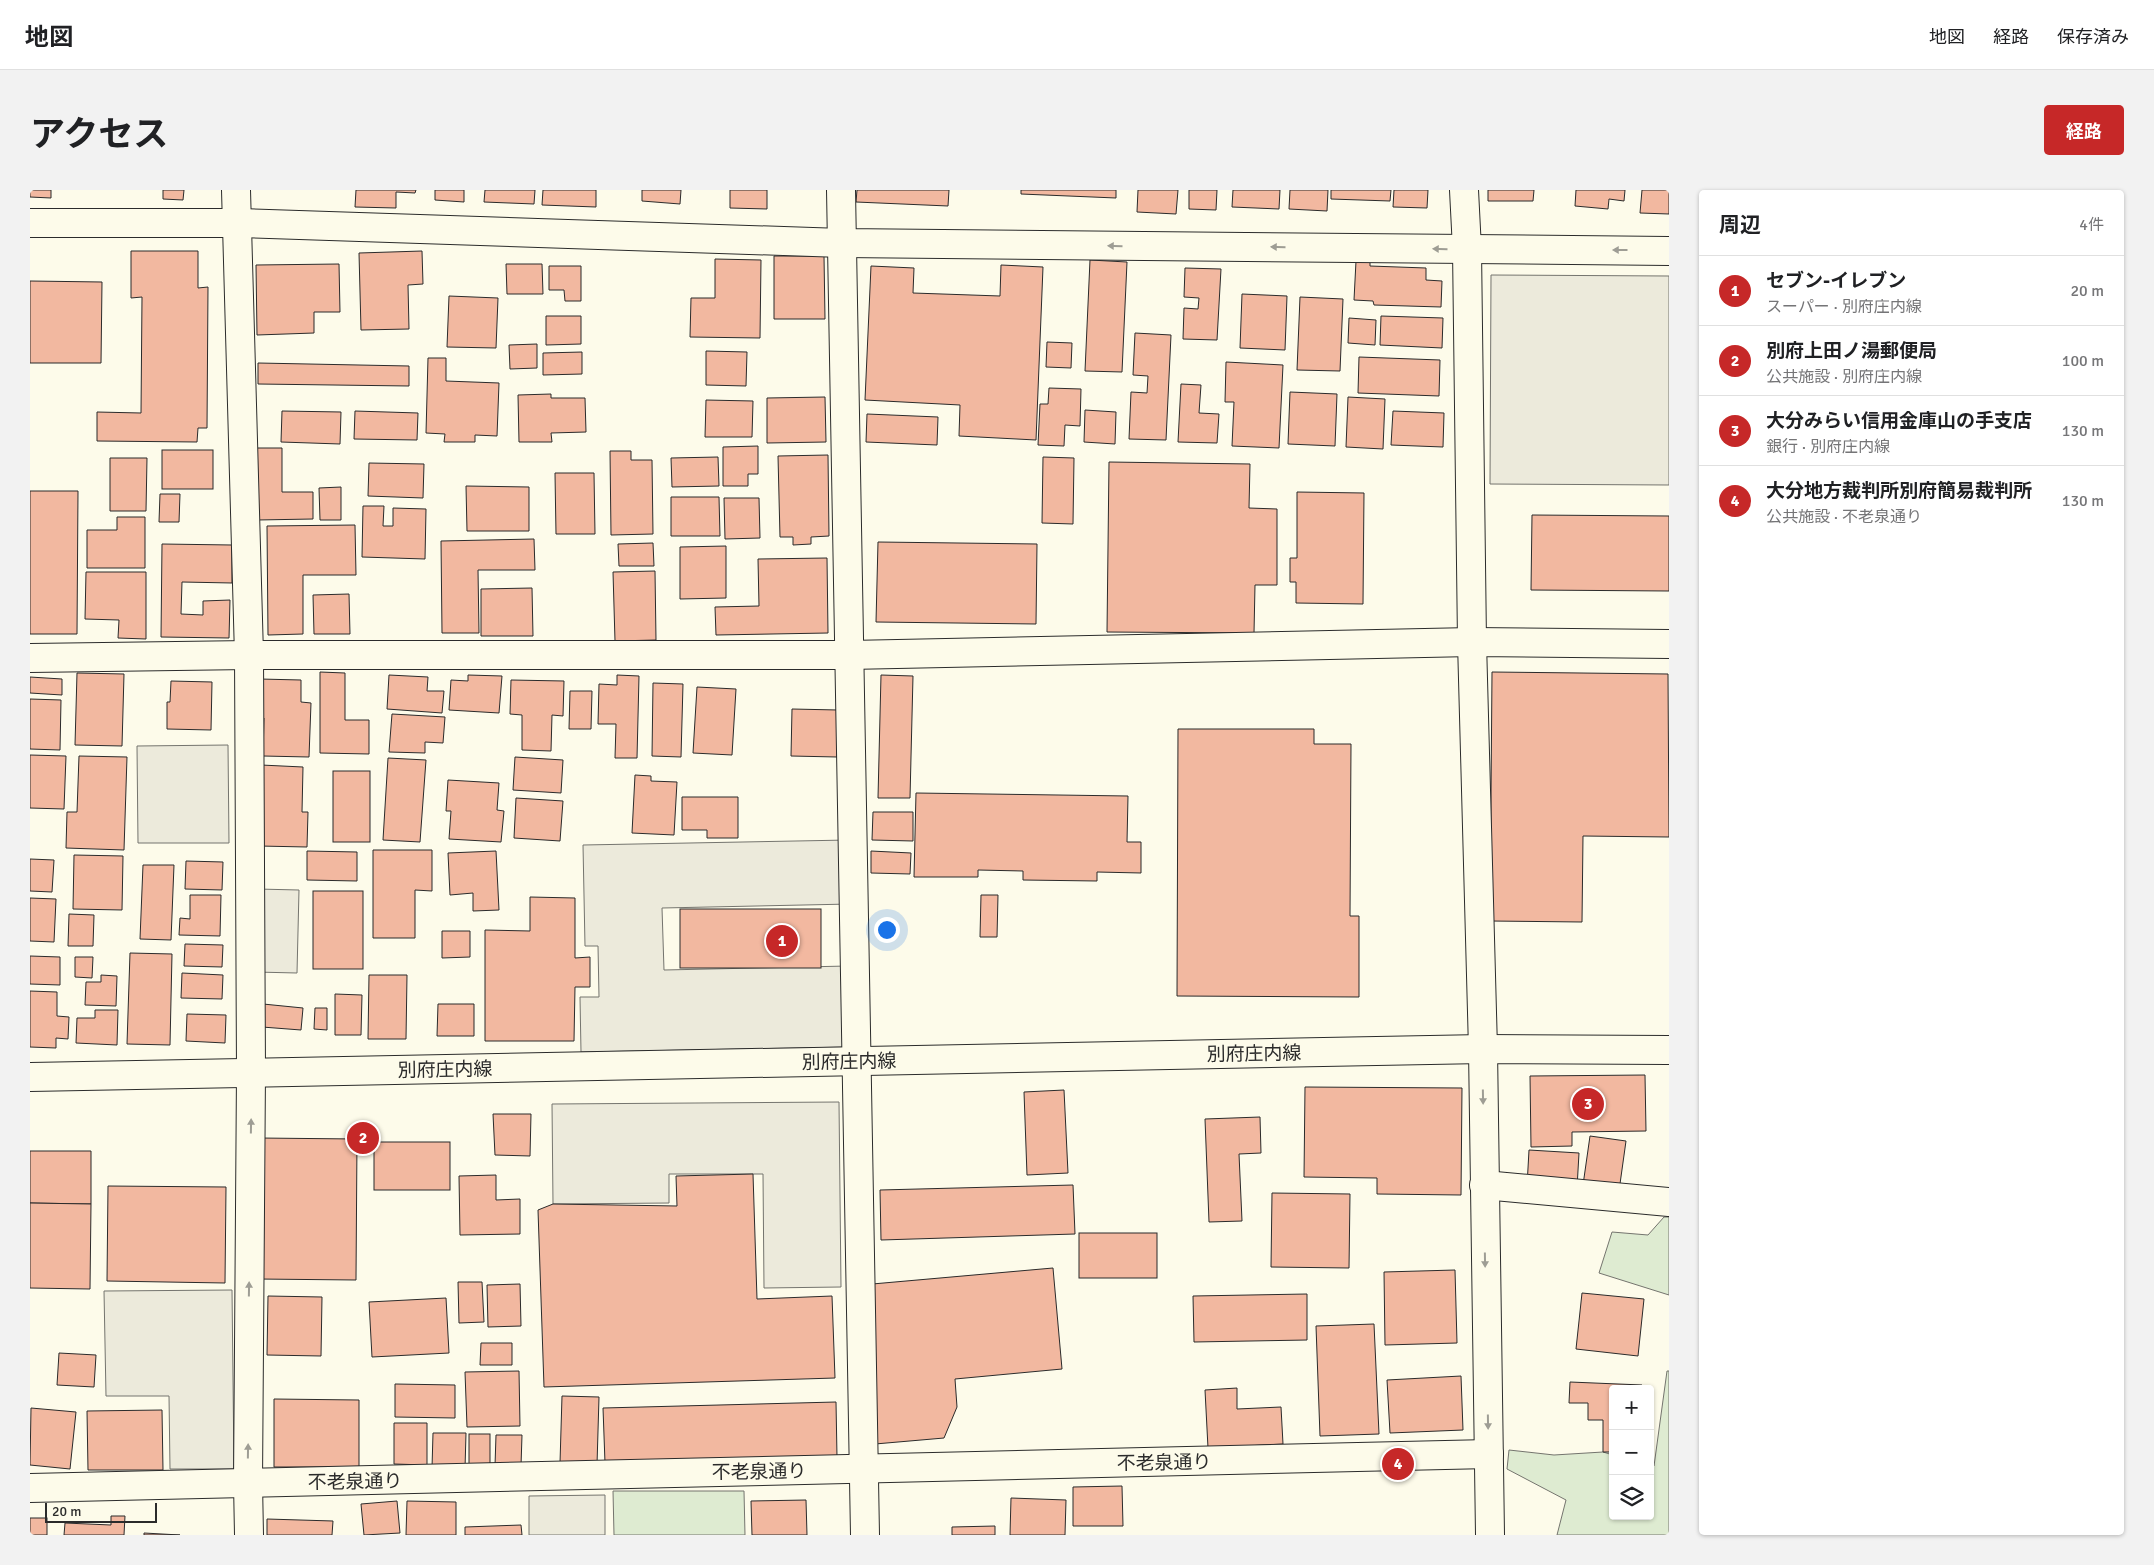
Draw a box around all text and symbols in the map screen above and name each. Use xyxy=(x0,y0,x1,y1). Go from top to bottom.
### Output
text: 地図 xyxy=(25,22,73,52)
text: 地図 xyxy=(1929,26,1965,48)
text: 経路 xyxy=(1993,26,2029,48)
text: 保存済み xyxy=(2057,26,2129,48)
button: 経路 xyxy=(2044,105,2124,155)
text: アクセス xyxy=(30,113,168,156)
text: 周辺 xyxy=(1719,212,1761,238)
text: 4件 xyxy=(2079,215,2104,235)
one-way arrow xyxy=(1107,242,1123,250)
one-way arrow xyxy=(1270,243,1286,251)
one-way arrow xyxy=(1432,245,1448,253)
one-way arrow xyxy=(1612,246,1628,254)
text: セブン-イレブン xyxy=(1766,269,1906,293)
text: 1 xyxy=(1731,281,1739,301)
text: 20 m xyxy=(2070,281,2104,301)
text: スーパー · 別府庄内線 xyxy=(1766,297,1922,317)
text: 別府上田ノ湯郵便局 xyxy=(1766,339,1937,363)
text: 2 xyxy=(1731,351,1739,371)
text: 100 m xyxy=(2062,351,2104,371)
text: 公共施設 · 別府庄内線 xyxy=(1766,367,1922,387)
text: 大分みらい信用金庫山の手支店 xyxy=(1766,409,2032,433)
text: 3 xyxy=(1731,421,1739,441)
text: 130 m xyxy=(2062,421,2104,441)
text: 銀行 · 別府庄内線 xyxy=(1766,437,1890,457)
text: 大分地方裁判所別府簡易裁判所 xyxy=(1766,479,2032,503)
text: 4 xyxy=(1731,491,1739,511)
text: 130 m xyxy=(2062,491,2104,511)
text: 公共施設 · 不老泉通り xyxy=(1766,507,1922,527)
your location xyxy=(874,917,900,943)
pin: 1 xyxy=(766,922,798,960)
street label: 別府庄内線 xyxy=(1206,1041,1302,1067)
street label: 別府庄内線 xyxy=(801,1049,897,1075)
street label: 別府庄内線 xyxy=(397,1057,493,1083)
pin: 3 xyxy=(1572,1085,1604,1123)
one-way arrow xyxy=(1479,1090,1487,1106)
one-way arrow xyxy=(247,1118,255,1134)
pin: 2 xyxy=(347,1119,379,1157)
one-way arrow xyxy=(1481,1252,1489,1268)
one-way arrow xyxy=(245,1281,253,1297)
map controls xyxy=(1609,1385,1654,1520)
button: + xyxy=(1609,1385,1654,1430)
one-way arrow xyxy=(1484,1415,1492,1431)
button: − xyxy=(1609,1430,1654,1475)
one-way arrow xyxy=(244,1443,252,1459)
pin: 4 xyxy=(1382,1445,1414,1483)
street label: 不老泉通り xyxy=(1116,1450,1212,1476)
street label: 不老泉通り xyxy=(711,1459,807,1485)
street label: 不老泉通り xyxy=(307,1469,403,1495)
button: layers xyxy=(1609,1475,1654,1520)
scale bar xyxy=(45,1500,158,1523)
text: 20 m xyxy=(52,1503,81,1520)

